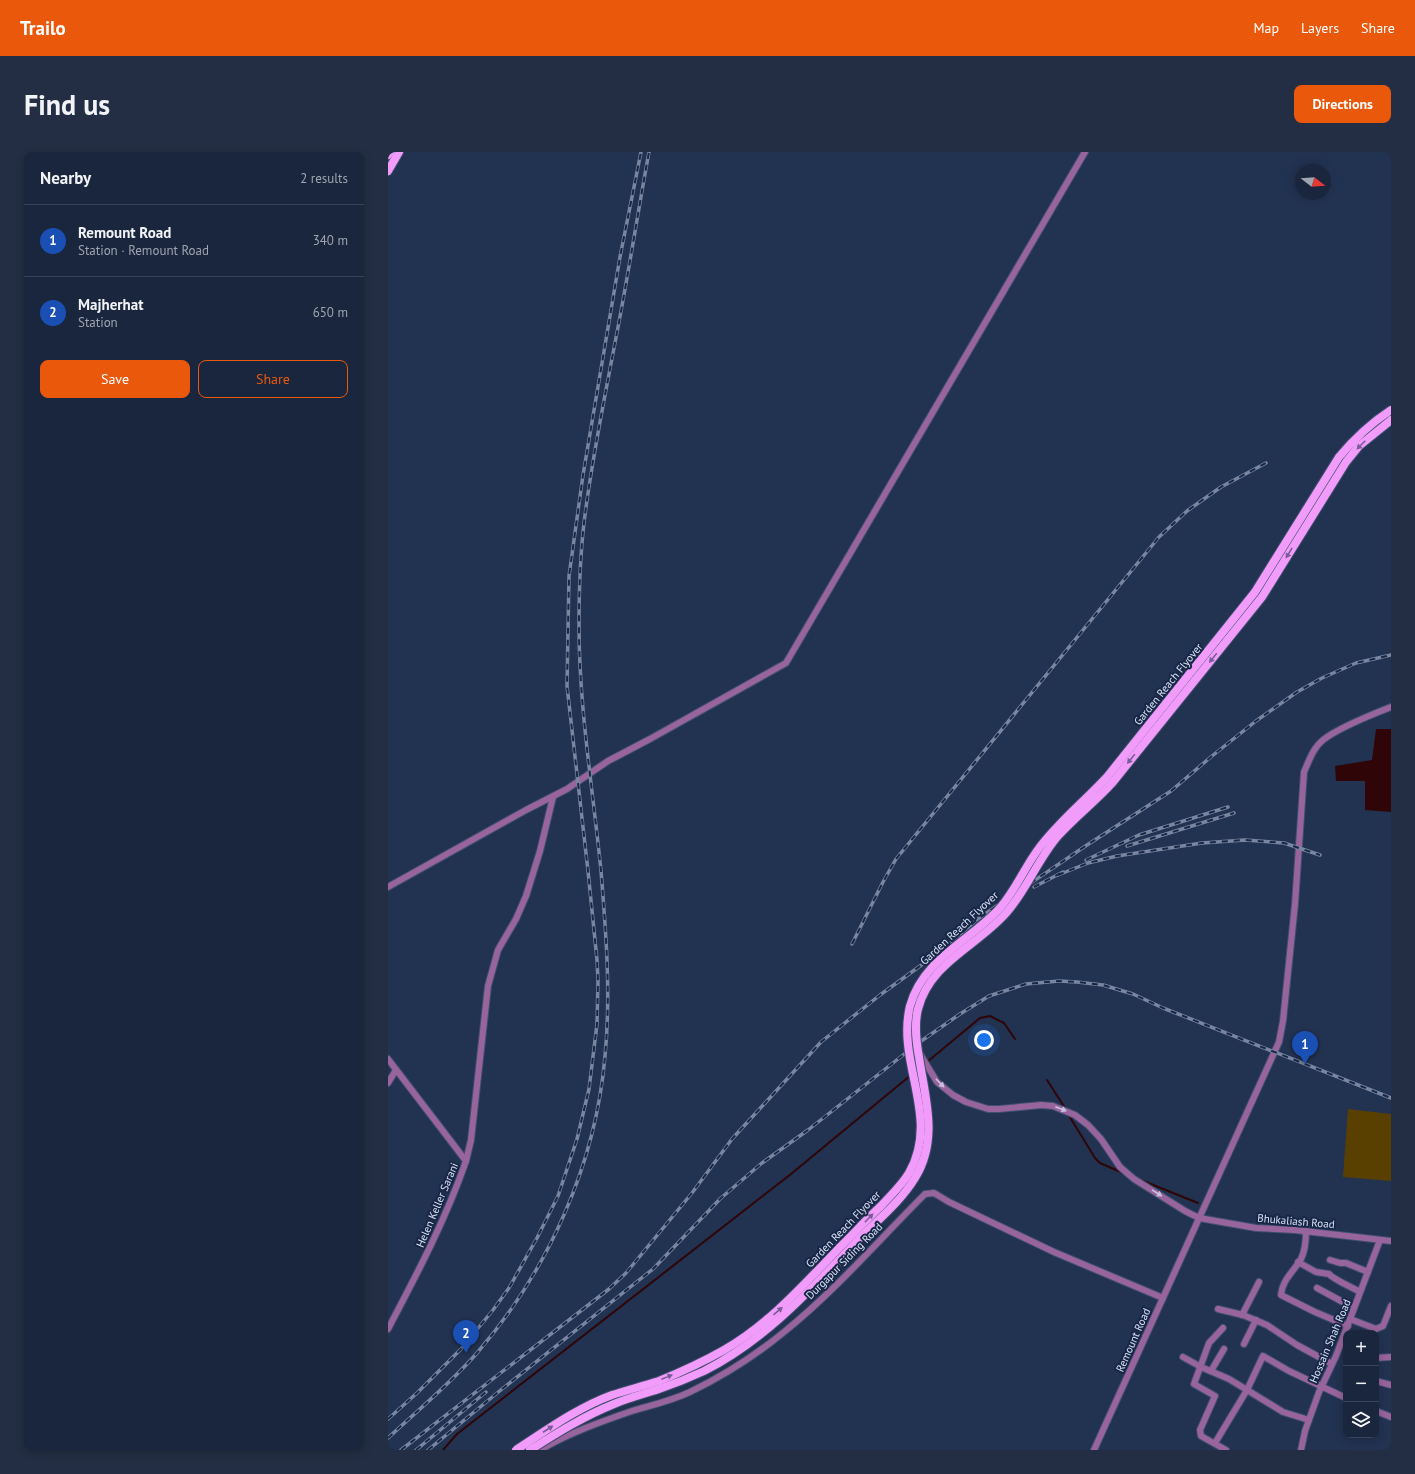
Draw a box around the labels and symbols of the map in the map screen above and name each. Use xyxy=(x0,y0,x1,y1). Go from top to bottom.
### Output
north arrow xyxy=(1295,164,1331,200)
one-way arrow xyxy=(1356,440,1366,450)
one-way arrow xyxy=(1286,547,1293,559)
street label: Garden Reach Flyover xyxy=(1131,640,1206,728)
one-way arrow xyxy=(1209,652,1217,663)
one-way arrow xyxy=(1127,754,1136,765)
street label: Garden Reach Flyover xyxy=(917,888,1001,968)
your location xyxy=(974,1030,994,1050)
pin: 1 xyxy=(1292,1031,1318,1064)
one-way arrow xyxy=(935,1078,944,1088)
one-way arrow xyxy=(1056,1106,1068,1112)
street label: Helen Keller Sarani xyxy=(413,1160,461,1249)
street label: Garden Reach Flyover xyxy=(803,1187,883,1270)
one-way arrow xyxy=(1151,1190,1163,1197)
street label: Bhukaliash Road xyxy=(1257,1211,1335,1231)
one-way arrow xyxy=(864,1213,874,1223)
street label: Durgapur Siding Road xyxy=(803,1220,885,1302)
street label: Hossain Shah Road xyxy=(1306,1297,1354,1385)
one-way arrow xyxy=(772,1306,783,1315)
street label: Remount Road xyxy=(1113,1306,1153,1374)
pin: 2 xyxy=(453,1320,479,1353)
one-way arrow xyxy=(662,1374,674,1380)
one-way arrow xyxy=(543,1425,553,1433)

